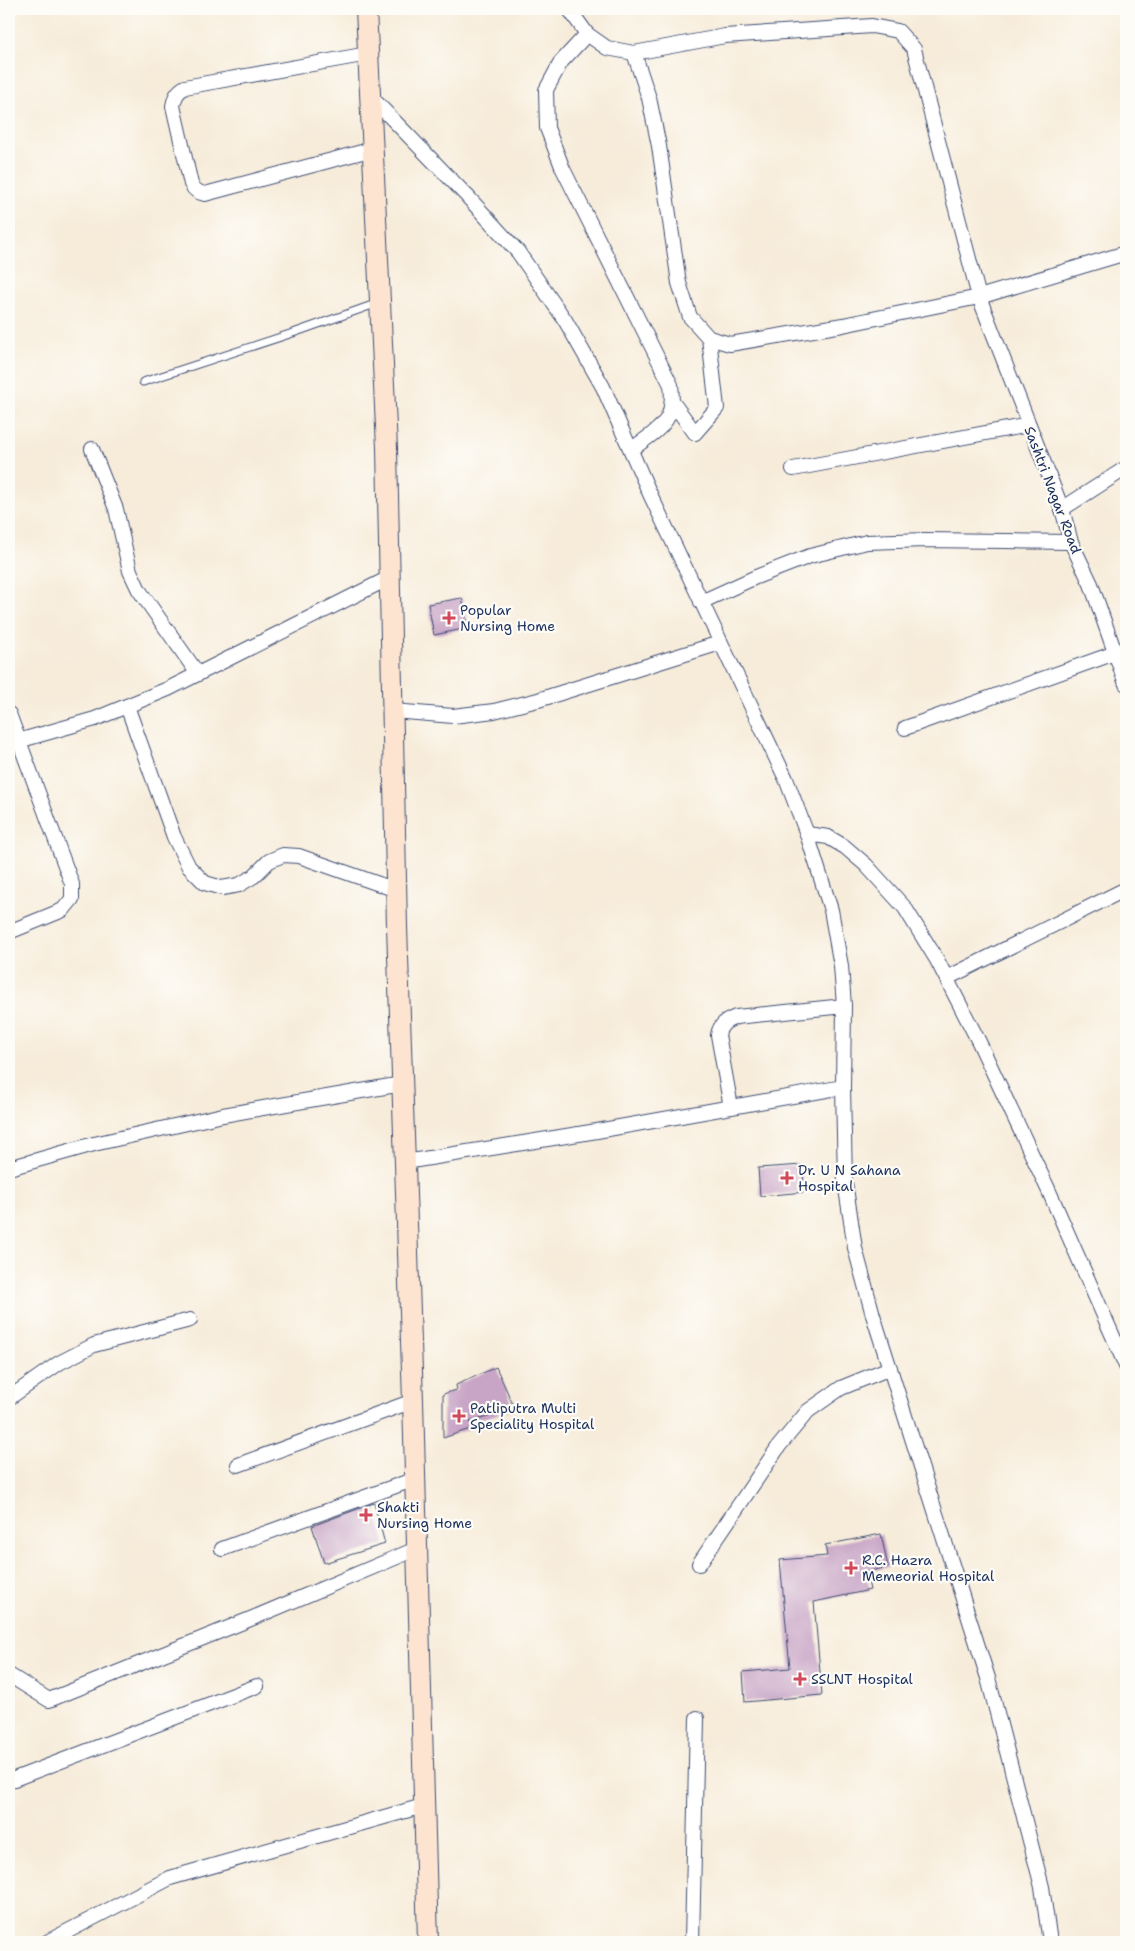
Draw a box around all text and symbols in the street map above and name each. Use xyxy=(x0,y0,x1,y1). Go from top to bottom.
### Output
street label: Sashtri Nagar Road xyxy=(1020,424,1086,556)
place label: Popular Nursing Home xyxy=(460,601,555,635)
marker: Popular Nursing Home xyxy=(442,611,456,625)
place label: Dr. U N Sahana Hospital xyxy=(798,1161,901,1195)
marker: Dr. U N Sahana Hospital xyxy=(780,1171,794,1185)
place label: Patliputra Multi Speciality Hospital xyxy=(470,1399,595,1433)
marker: Patliputra Multi Speciality Hospital xyxy=(452,1409,466,1423)
place label: Shakti Nursing Home xyxy=(377,1498,472,1532)
marker: Shakti Nursing Home xyxy=(359,1508,373,1522)
place label: R.C. Hazra Memeorial Hospital xyxy=(862,1551,995,1585)
marker: R.C. Hazra Memeorial Hospital xyxy=(844,1561,858,1575)
place label: SSLNT Hospital xyxy=(811,1670,914,1688)
marker: SSLNT Hospital xyxy=(793,1672,807,1686)

